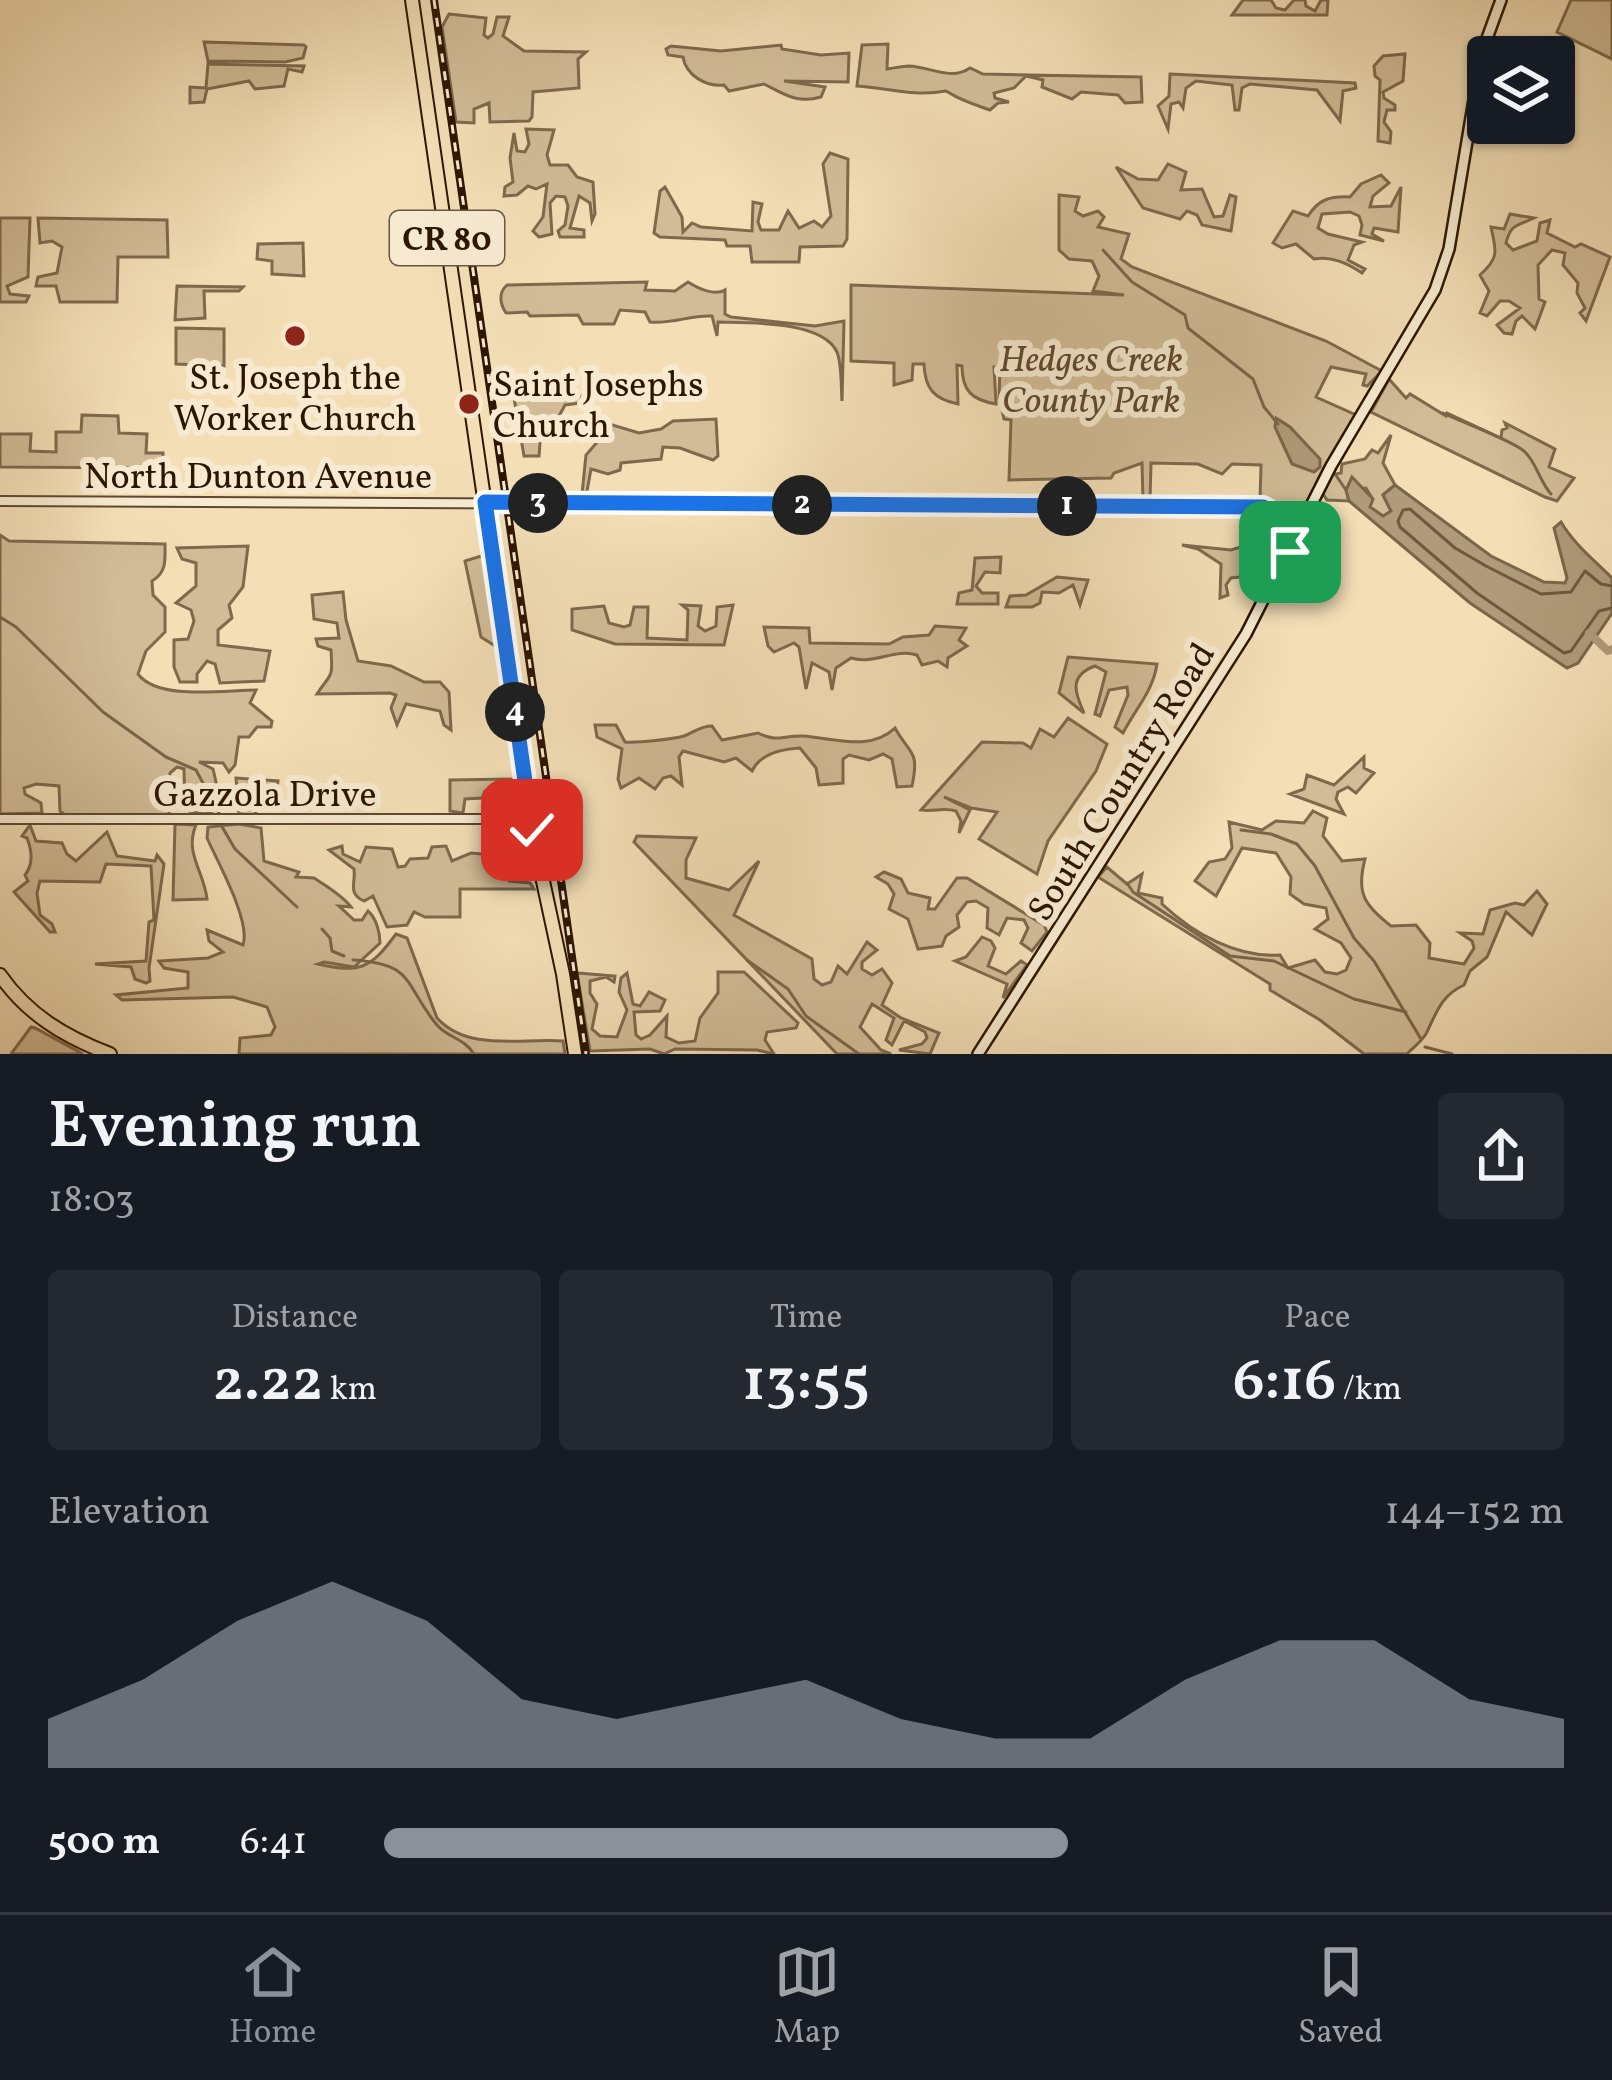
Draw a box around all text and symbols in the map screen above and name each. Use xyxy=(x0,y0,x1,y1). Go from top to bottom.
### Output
map controls xyxy=(1467,36,1575,144)
button: layers xyxy=(1467,36,1575,144)
road number: CR 80 xyxy=(390,211,504,265)
marker: St. Joseph the Worker Church xyxy=(282,323,308,349)
park label: Hedges Creek County Park xyxy=(999,337,1183,428)
place label: St. Joseph the Worker Church xyxy=(174,355,416,446)
place label: Saint Josephs Church xyxy=(493,362,704,453)
marker: Saint Josephs Church xyxy=(456,391,482,417)
street label: North Dunton Avenue xyxy=(84,454,432,504)
pin: 3 xyxy=(508,473,568,533)
pin: 2 xyxy=(772,475,832,535)
pin: 1 xyxy=(1037,476,1097,536)
text: 3 xyxy=(530,480,546,526)
text: 2 xyxy=(793,482,811,528)
text: 1 xyxy=(1060,483,1074,529)
pin xyxy=(1239,501,1341,603)
icon: arrive xyxy=(1257,519,1323,585)
street label: South Country Road xyxy=(1017,634,1229,932)
pin: 4 xyxy=(485,682,545,742)
text: 4 xyxy=(505,689,525,735)
street label: Gazzola Drive xyxy=(154,772,376,822)
pin xyxy=(481,779,583,881)
icon: check xyxy=(499,797,565,863)
text: Evening run xyxy=(48,1083,422,1175)
button: share xyxy=(1438,1093,1564,1219)
text: 18:03 xyxy=(48,1174,135,1228)
text: Distance xyxy=(232,1296,358,1342)
text: Time xyxy=(770,1296,842,1342)
text: Pace xyxy=(1284,1296,1350,1342)
text: 2.22 xyxy=(212,1342,323,1425)
text: 13:55 xyxy=(742,1342,870,1425)
text: 6:16 xyxy=(1233,1342,1336,1425)
text: km xyxy=(323,1368,377,1414)
text: /km xyxy=(1336,1368,1402,1414)
text: Elevation xyxy=(48,1486,210,1540)
text: 144–152 m xyxy=(1385,1486,1564,1540)
text: 500 m xyxy=(48,1816,160,1870)
text: 6:41 xyxy=(240,1816,307,1870)
tab: Home xyxy=(229,1939,316,2057)
tab: Map xyxy=(774,1939,840,2057)
tab: Saved xyxy=(1298,1939,1383,2057)

